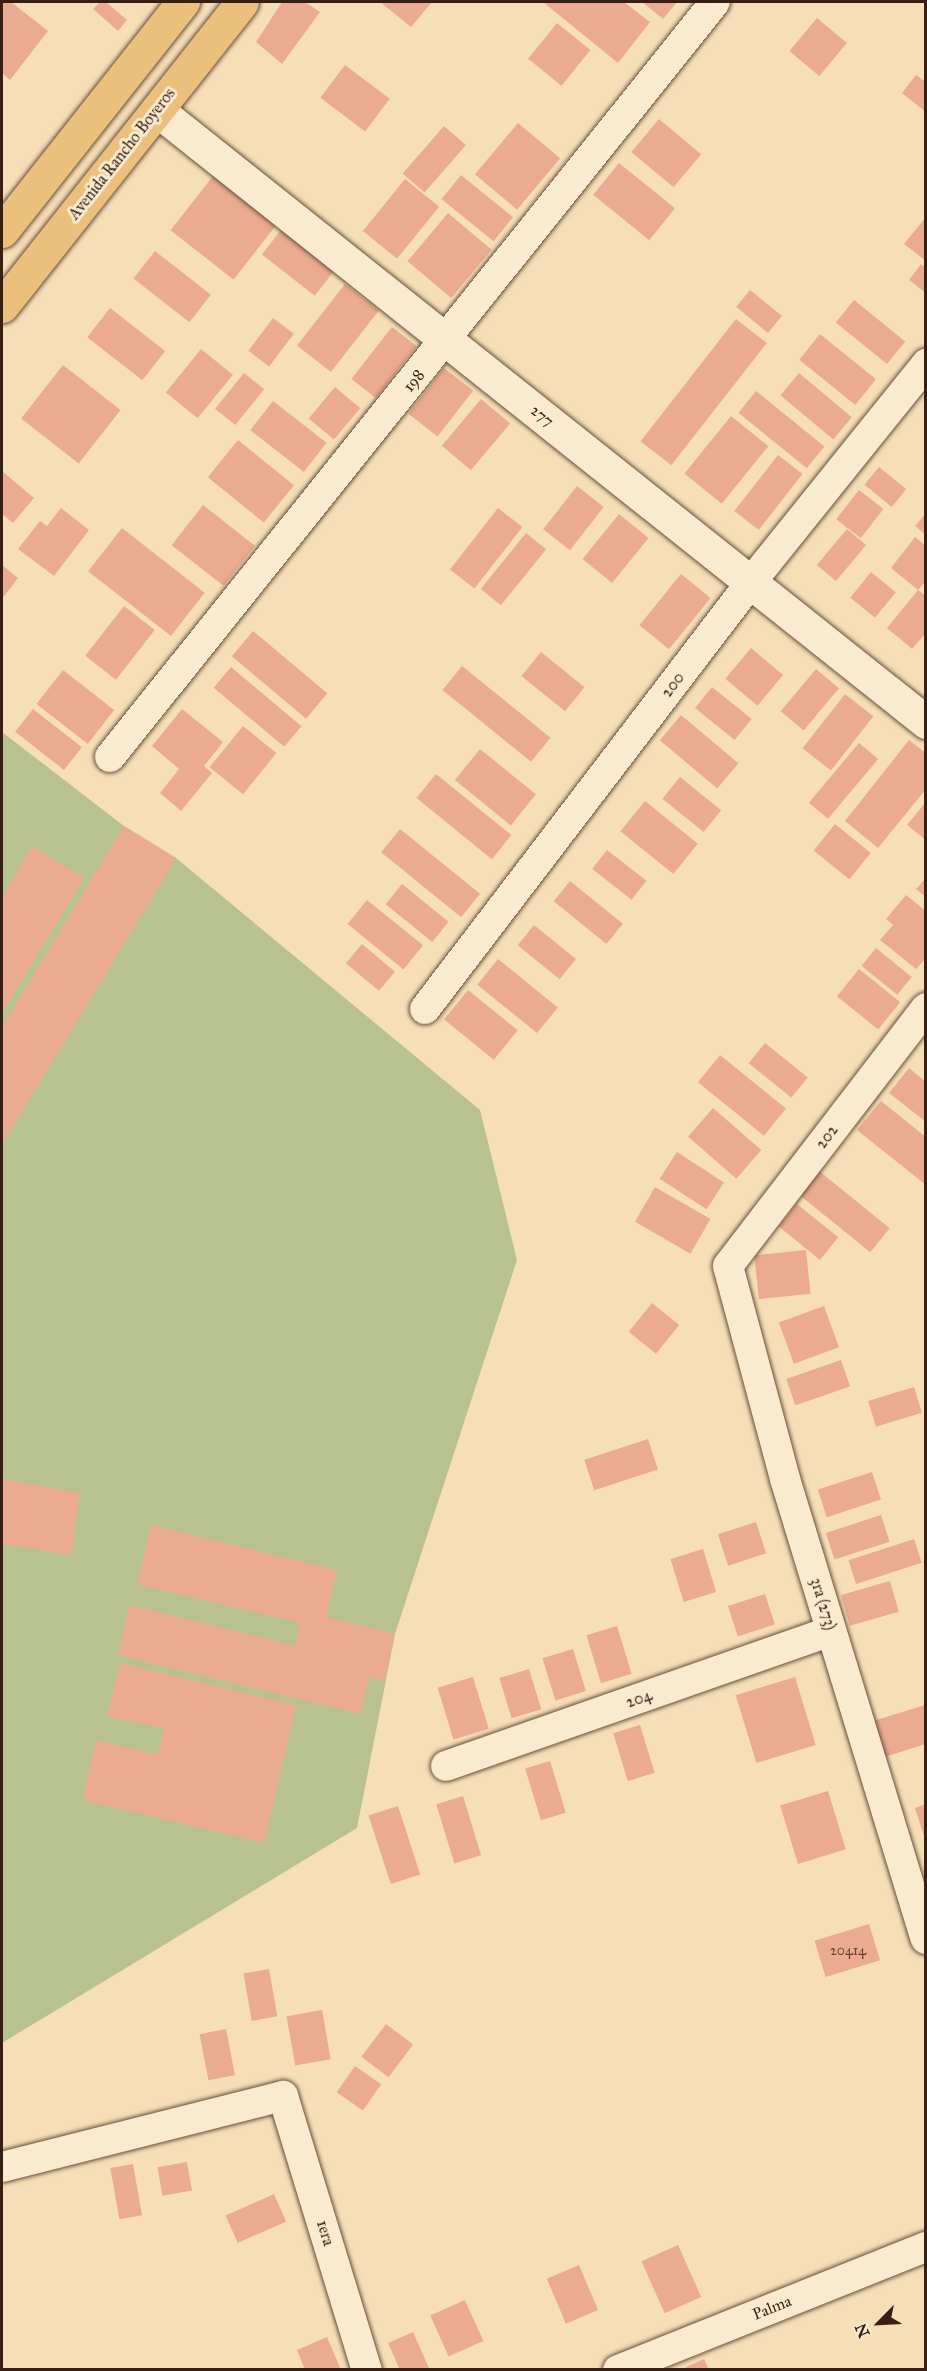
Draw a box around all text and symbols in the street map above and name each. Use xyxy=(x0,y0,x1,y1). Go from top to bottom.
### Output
street label: Avenida Rancho Boyeros xyxy=(65,84,179,224)
street label: 198 xyxy=(399,366,429,396)
street label: 277 xyxy=(526,401,558,431)
street label: 200 xyxy=(657,669,689,701)
street label: 202 xyxy=(812,1121,842,1153)
street label: 3ra (273) xyxy=(806,1575,840,1633)
street label: 204 xyxy=(624,1686,654,1712)
house number: 20414 xyxy=(830,1943,866,1959)
street label: 1era xyxy=(312,2218,338,2248)
street label: Palma xyxy=(750,2292,794,2324)
north arrow xyxy=(849,2293,909,2353)
text: N xyxy=(851,2320,874,2341)

